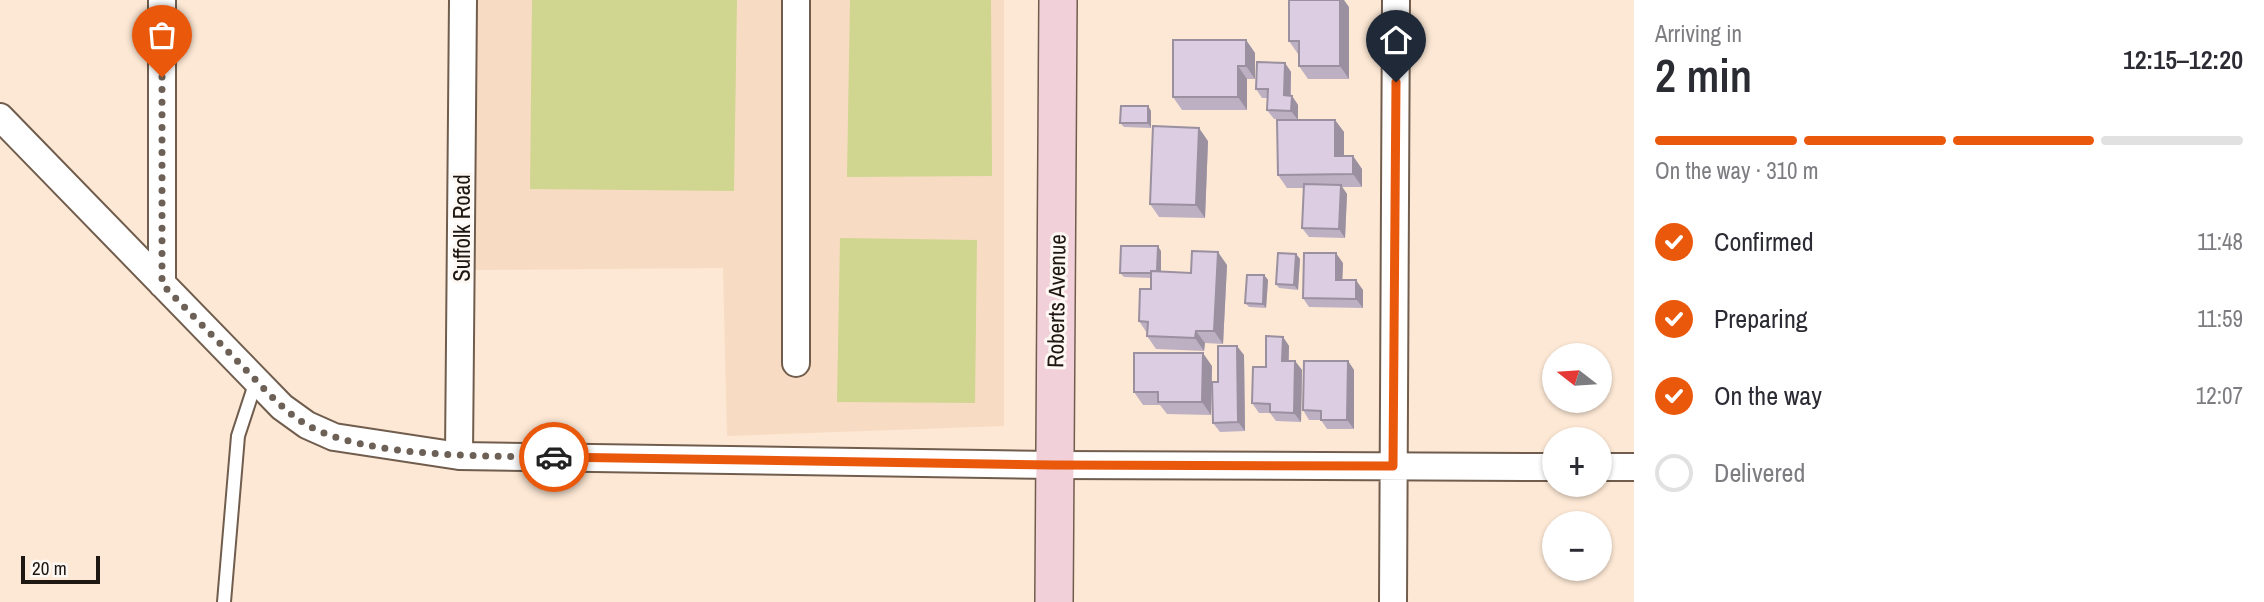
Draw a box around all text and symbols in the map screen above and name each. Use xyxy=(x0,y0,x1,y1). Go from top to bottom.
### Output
pin xyxy=(132,5,192,77)
pin xyxy=(1366,10,1426,82)
icon: bag xyxy=(143,16,181,54)
text: Arriving in xyxy=(1655,18,1742,49)
icon: home xyxy=(1377,21,1415,59)
text: 12:15–12:20 xyxy=(2123,42,2243,77)
text: 2 min xyxy=(1655,44,1752,106)
text: On the way · 310 m xyxy=(1655,155,1819,186)
street label: Suffolk Road xyxy=(446,174,477,282)
icon: check xyxy=(1655,223,1693,261)
text: Confirmed xyxy=(1714,224,1814,259)
text: 11:48 xyxy=(2197,226,2243,257)
street label: Roberts Avenue xyxy=(1039,234,1073,368)
icon: check xyxy=(1655,300,1693,338)
text: Preparing xyxy=(1714,301,1808,336)
text: 11:59 xyxy=(2197,303,2243,334)
north arrow xyxy=(1542,343,1612,413)
map controls xyxy=(1542,343,1612,581)
icon: check xyxy=(1655,377,1693,415)
text: On the way xyxy=(1714,378,1822,413)
text: 12:07 xyxy=(2196,380,2243,411)
courier xyxy=(519,422,589,492)
button: + xyxy=(1542,427,1612,497)
icon: car xyxy=(535,438,573,476)
text: Delivered xyxy=(1714,455,1805,490)
button: − xyxy=(1542,511,1612,581)
scale bar xyxy=(21,553,100,585)
text: 20 m xyxy=(32,555,67,581)

